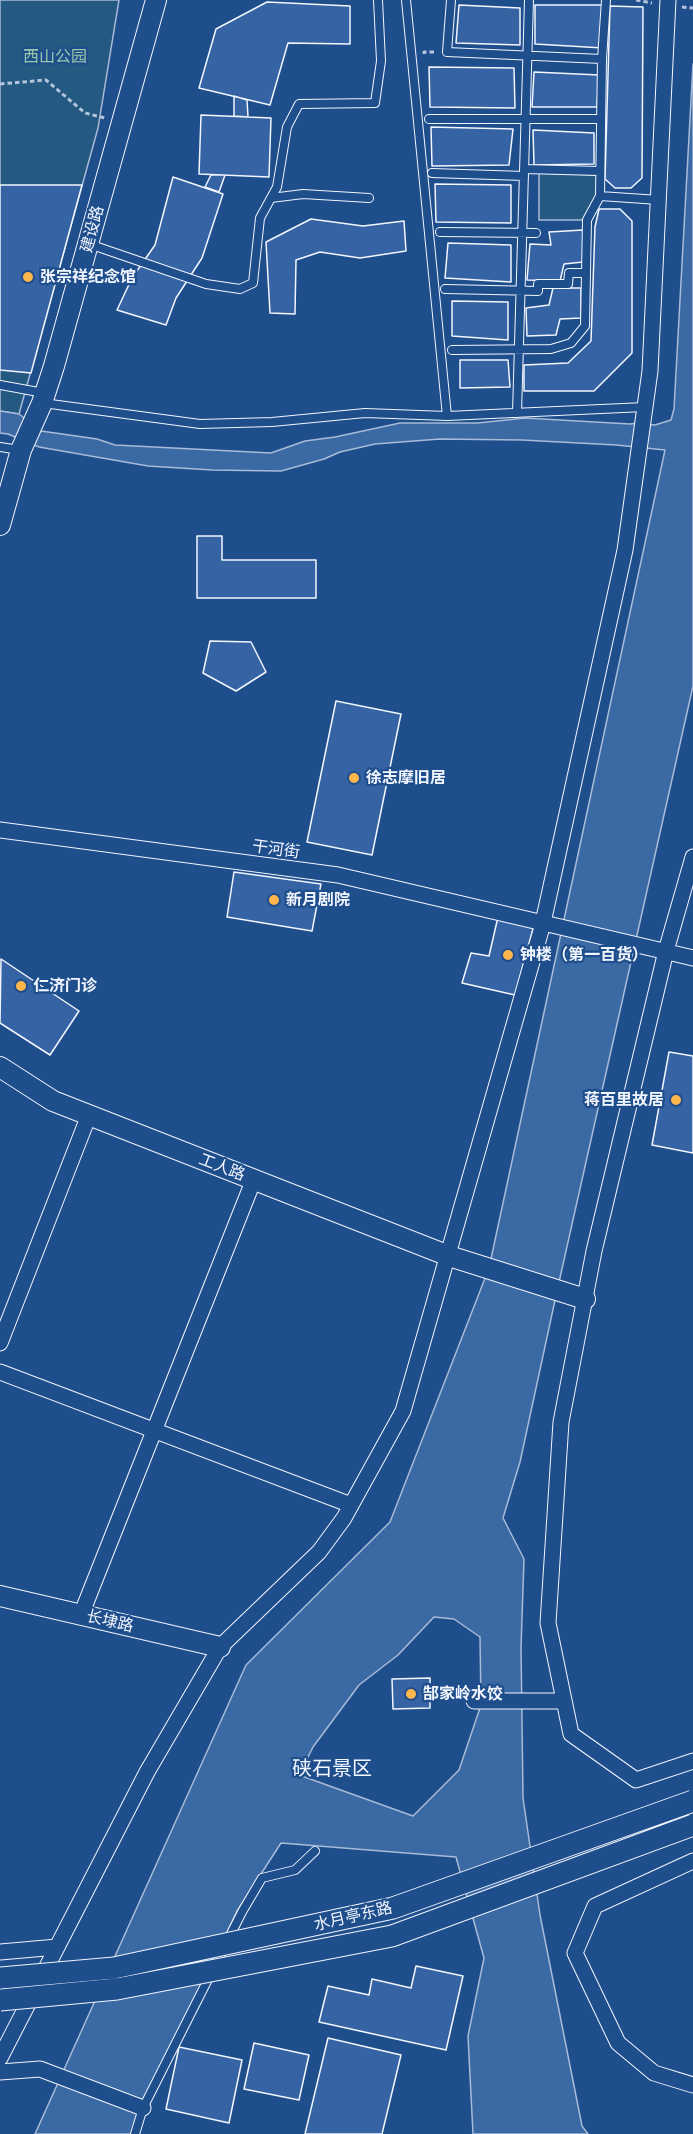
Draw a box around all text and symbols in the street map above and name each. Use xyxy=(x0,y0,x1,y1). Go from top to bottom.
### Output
park label: 西山公园 xyxy=(23,47,87,67)
street label: 建设路 xyxy=(77,203,107,255)
place label: 张宗祥纪念馆 xyxy=(40,267,136,287)
marker: 张宗祥纪念馆 xyxy=(21,270,35,284)
place label: 徐志摩旧居 xyxy=(366,768,446,788)
marker: 徐志摩旧居 xyxy=(347,771,361,785)
street label: 干河街 xyxy=(251,836,301,862)
place label: 新月剧院 xyxy=(286,890,350,910)
marker: 新月剧院 xyxy=(267,893,281,907)
place label: 钟楼（第一百货） xyxy=(520,945,648,965)
marker: 钟楼（第一百货） xyxy=(501,948,515,962)
place label: 仁济门诊 xyxy=(33,976,97,996)
marker: 仁济门诊 xyxy=(14,979,28,993)
place label: 蒋百里故居 xyxy=(584,1090,664,1110)
marker: 蒋百里故居 xyxy=(669,1093,683,1107)
street label: 工人路 xyxy=(196,1149,248,1185)
street label: 长埭路 xyxy=(84,1606,136,1636)
place label: 郜家岭水饺 xyxy=(423,1684,503,1704)
marker: 郜家岭水饺 xyxy=(404,1687,418,1701)
district label: 硖石景区 xyxy=(292,1756,372,1780)
street label: 水月亭东路 xyxy=(312,1898,394,1934)

